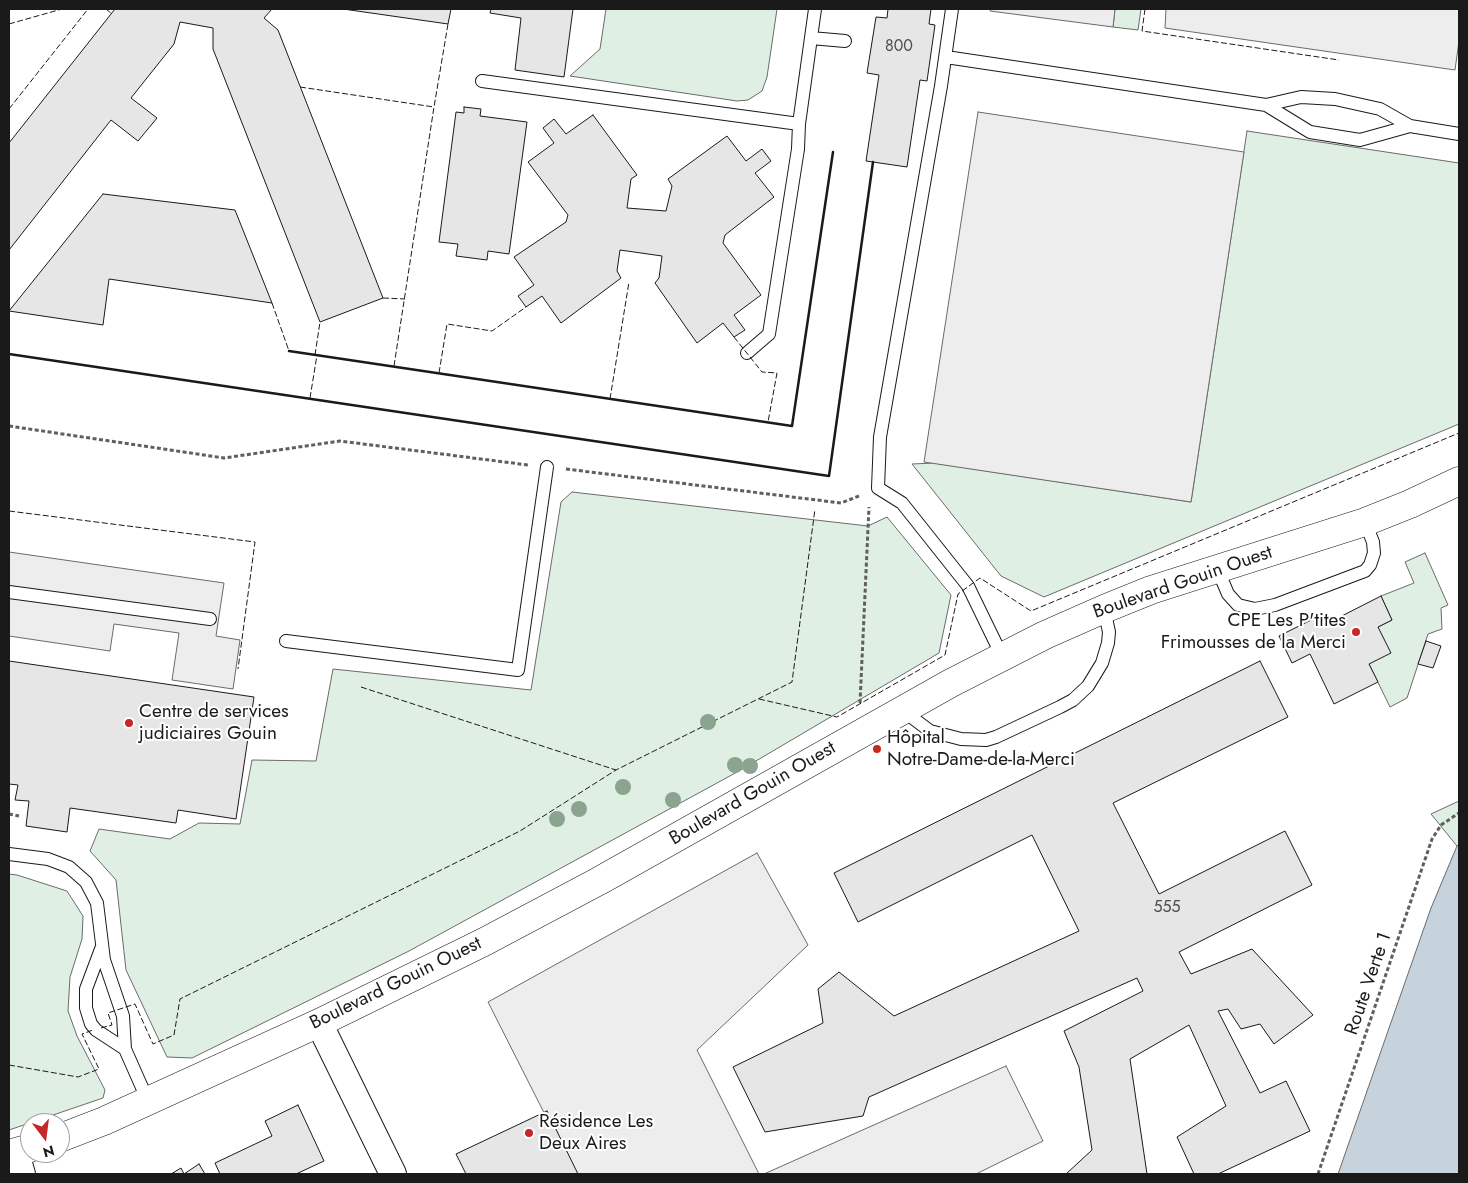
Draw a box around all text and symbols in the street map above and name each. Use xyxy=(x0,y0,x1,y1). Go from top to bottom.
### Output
house number: 800 xyxy=(885,37,913,57)
street label: Boulevard Gouin Ouest xyxy=(1090,542,1276,624)
place label: CPE Les P'tites Frimousses de la Merci xyxy=(1161,610,1346,654)
marker: CPE Les P'tites Frimousses de la Merci xyxy=(1350,626,1362,638)
place label: Centre de services judiciaires Gouin xyxy=(139,701,289,745)
marker: Centre de services judiciaires Gouin xyxy=(123,717,135,729)
place label: Hôpital Notre-Dame-de-la-Merci xyxy=(887,727,1075,771)
street label: Boulevard Gouin Ouest xyxy=(666,737,840,851)
marker: Hôpital Notre-Dame-de-la-Merci xyxy=(871,743,883,755)
house number: 555 xyxy=(1153,898,1181,918)
street label: Route Verte 1 xyxy=(1341,930,1397,1038)
street label: Boulevard Gouin Ouest xyxy=(306,933,486,1035)
place label: Résidence Les Deux Aires xyxy=(539,1111,653,1155)
north arrow xyxy=(20,1113,70,1163)
marker: Résidence Les Deux Aires xyxy=(523,1127,535,1139)
text: N xyxy=(41,1140,57,1163)

